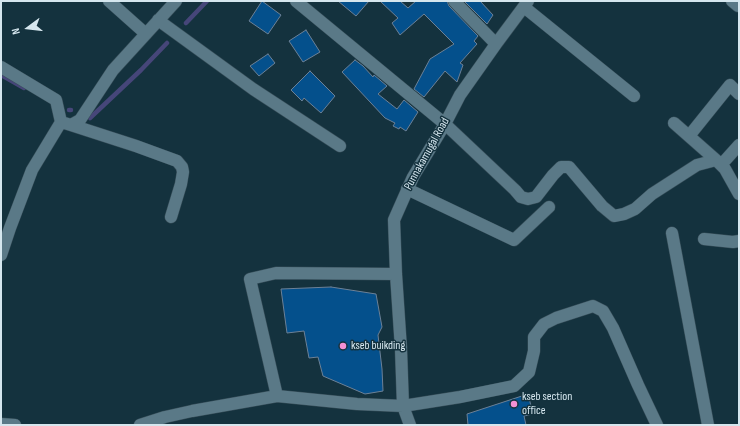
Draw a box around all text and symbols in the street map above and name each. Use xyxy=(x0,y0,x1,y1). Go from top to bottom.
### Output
north arrow xyxy=(8,8,48,48)
text: N xyxy=(9,27,23,36)
street label: Punnakamugal Road xyxy=(401,115,453,193)
place label: kseb buikding xyxy=(351,339,405,353)
marker: kseb buikding xyxy=(338,341,348,351)
place label: kseb section office xyxy=(522,390,572,418)
marker: kseb section office xyxy=(509,399,519,409)

